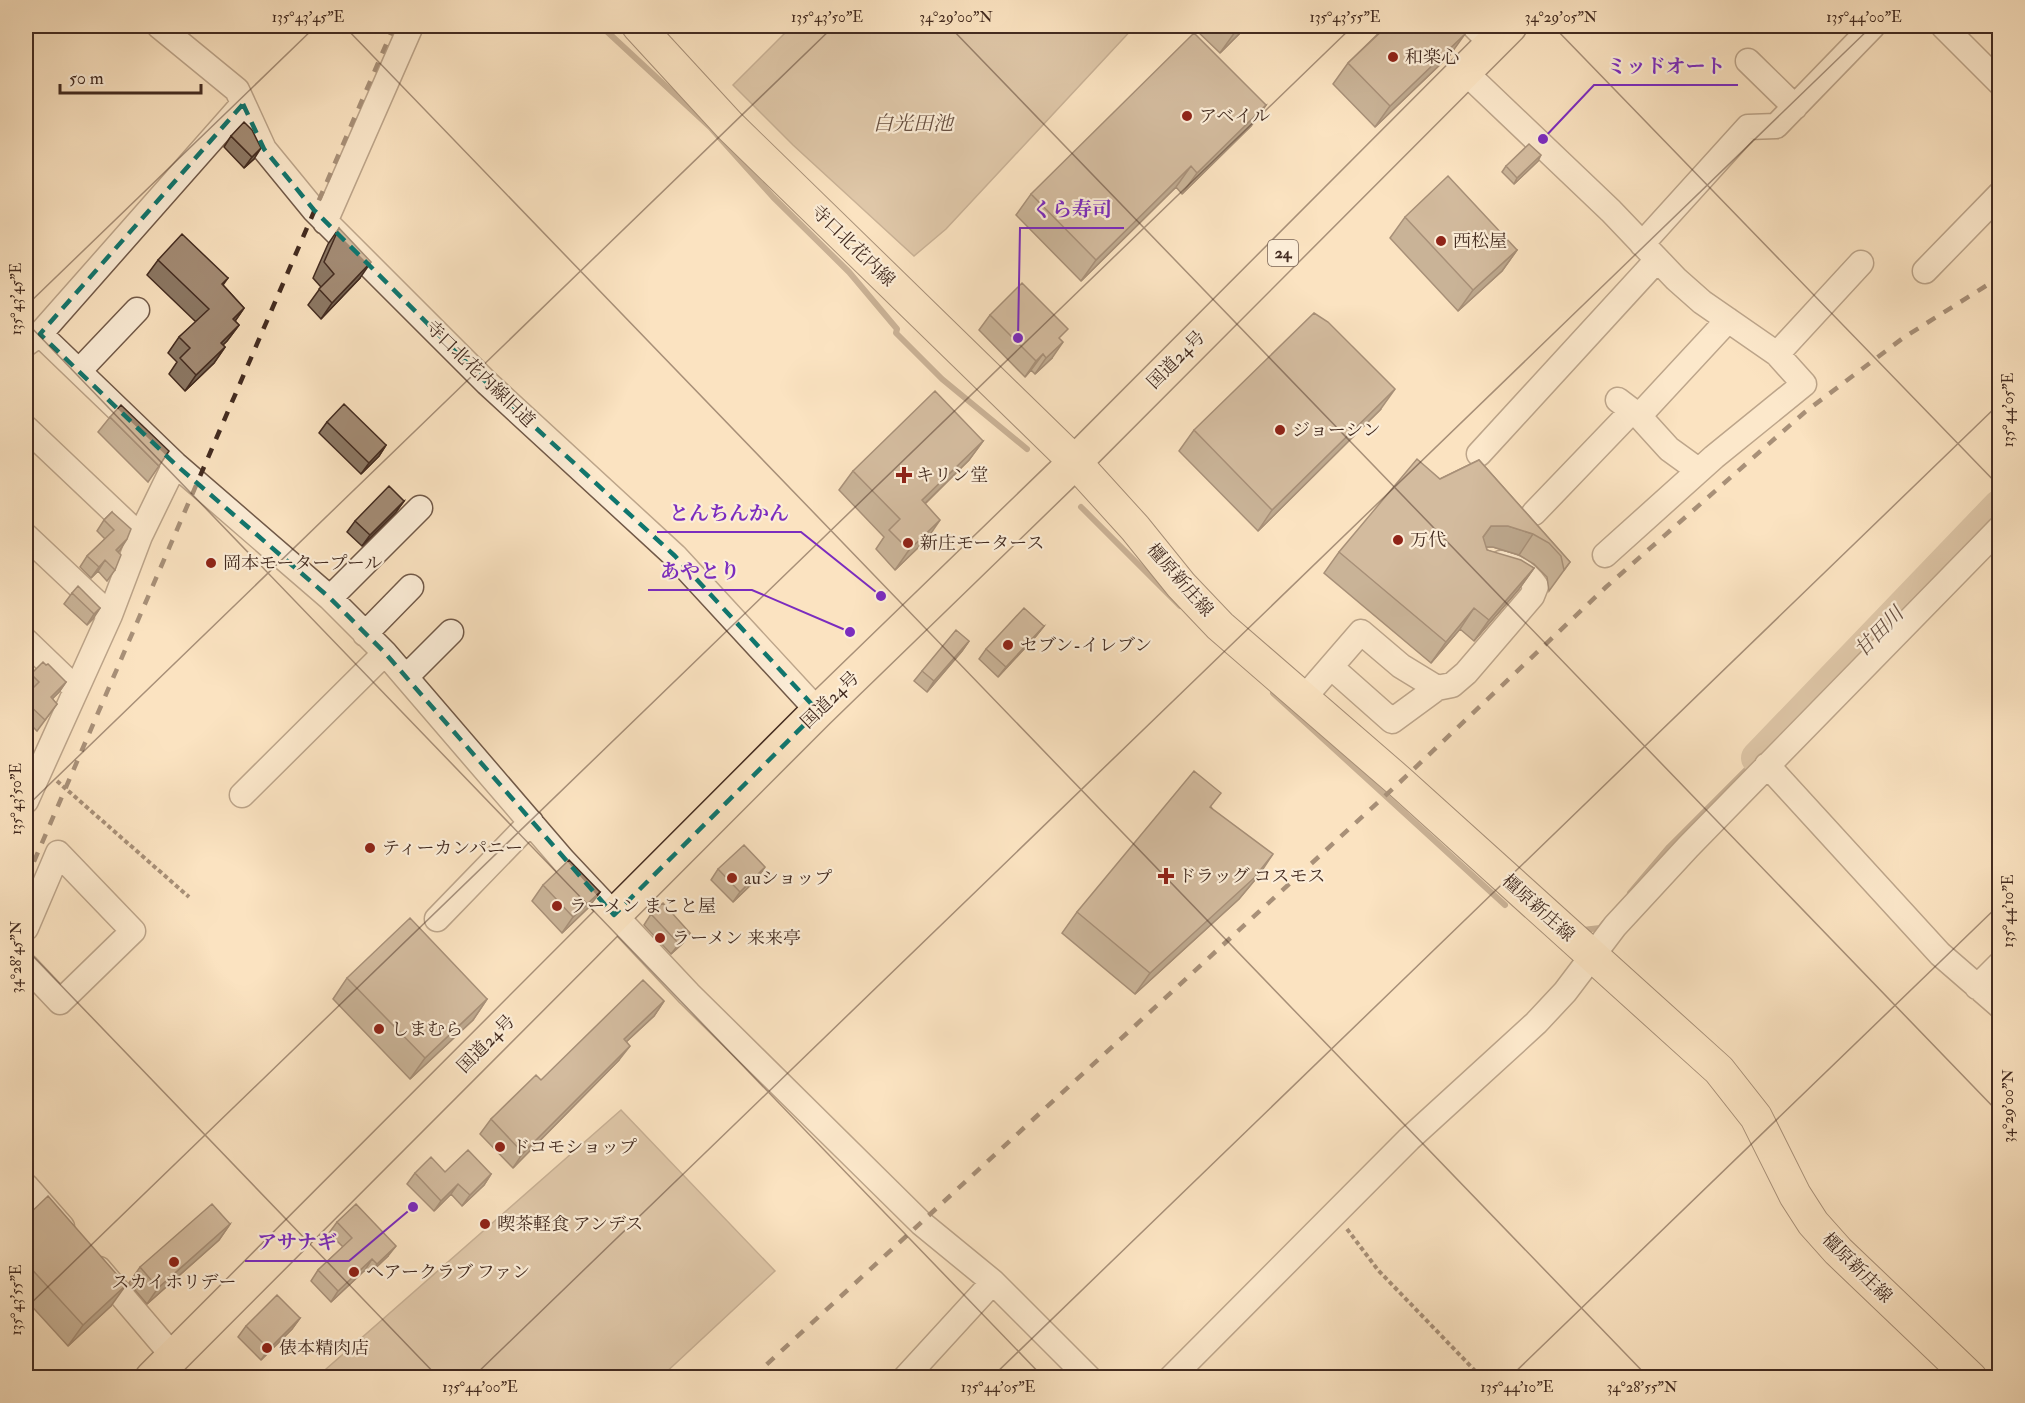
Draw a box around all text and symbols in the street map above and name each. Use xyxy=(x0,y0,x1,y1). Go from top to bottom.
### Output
text: 135°43'45"E xyxy=(272,8,345,27)
text: 135°43'50"E xyxy=(791,8,863,27)
text: 34°29'00"N xyxy=(919,8,993,27)
text: 135°43'55"E xyxy=(1309,8,1381,27)
text: 34°29'05"N xyxy=(1525,8,1598,27)
text: 135°44'00"E xyxy=(1826,8,1902,27)
place label: 和楽心 xyxy=(1405,46,1459,69)
callout: ミッドオート xyxy=(1594,47,1738,85)
marker: 和楽心 xyxy=(1386,50,1400,64)
text: ミッドオート xyxy=(1607,54,1726,79)
scale bar xyxy=(60,57,201,95)
text: 50 m xyxy=(69,67,104,90)
place label: アベイル xyxy=(1199,105,1270,128)
marker: アベイル xyxy=(1180,109,1194,123)
water label: 白光田池 xyxy=(873,111,955,136)
callout: くら寿司 xyxy=(1020,190,1124,228)
text: くら寿司 xyxy=(1032,197,1112,222)
street label: 寺口北花内線 xyxy=(806,200,900,292)
place label: 西松屋 xyxy=(1453,230,1507,253)
marker: 西松屋 xyxy=(1434,234,1448,248)
road number: 24 xyxy=(1268,240,1298,266)
text: 135°43'45"E xyxy=(7,262,26,335)
street label: 寺口北花内線旧道 xyxy=(420,316,540,432)
street label: 国道24号 xyxy=(1142,326,1210,394)
text: 135°44'05"E xyxy=(1999,372,2018,447)
place label: ジョーシン xyxy=(1292,419,1381,442)
marker: ジョーシン xyxy=(1273,423,1287,437)
place label: キリン堂 xyxy=(916,464,988,487)
marker: キリン堂 xyxy=(897,468,911,482)
callout: とんちんかん xyxy=(657,494,801,532)
text: とんちんかん xyxy=(669,501,789,526)
place label: 万代 xyxy=(1410,529,1446,552)
place label: 新庄モータース xyxy=(920,532,1044,555)
marker: 万代 xyxy=(1391,533,1405,547)
marker: 新庄モータース xyxy=(901,536,915,550)
street label: 橿原新庄線 xyxy=(1142,538,1218,622)
place label: 岡本モータープール xyxy=(223,552,382,575)
callout: あやとり xyxy=(648,552,752,590)
marker: 岡本モータープール xyxy=(204,556,218,570)
text: あやとり xyxy=(660,559,740,584)
water label: 甘田川 xyxy=(1849,600,1910,662)
place label: セブン-イレブン xyxy=(1020,634,1152,657)
marker: セブン-イレブン xyxy=(1001,638,1015,652)
street label: 国道24号 xyxy=(796,666,864,734)
text: 135°43'50"E xyxy=(7,763,26,835)
place label: ティーカンパニー xyxy=(382,837,523,860)
marker: ティーカンパニー xyxy=(363,841,377,855)
place label: ドラッグ コスモス xyxy=(1178,865,1325,888)
place label: auショップ xyxy=(744,867,832,890)
marker: ドラッグ コスモス xyxy=(1159,869,1173,883)
street label: 橿原新庄線 xyxy=(1497,869,1579,947)
marker: auショップ xyxy=(725,871,739,885)
text: 135°44'10"E xyxy=(1999,874,2018,948)
place label: ラーメン まこと屋 xyxy=(569,895,716,918)
marker: ラーメン まこと屋 xyxy=(550,899,564,913)
text: 34°28'45"N xyxy=(7,920,26,993)
place label: ラーメン 来来亭 xyxy=(672,927,801,950)
marker: ラーメン 来来亭 xyxy=(653,931,667,945)
street label: 国道24号 xyxy=(452,1010,520,1078)
place label: しまむら xyxy=(391,1018,463,1041)
marker: しまむら xyxy=(372,1022,386,1036)
text: 34°29'00"N xyxy=(1999,1069,2018,1143)
place label: ドコモショップ xyxy=(512,1136,637,1159)
marker: ドコモショップ xyxy=(493,1140,507,1154)
place label: 喫茶軽食 アンデス xyxy=(497,1213,643,1236)
marker: 喫茶軽食 アンデス xyxy=(478,1217,492,1231)
callout: アサナギ xyxy=(245,1223,349,1261)
street label: 橿原新庄線 xyxy=(1817,1228,1897,1308)
text: アサナギ xyxy=(257,1230,337,1255)
marker: スカイホリデー xyxy=(167,1255,181,1269)
place label: ヘアークラブ ファン xyxy=(366,1261,530,1284)
text: 135°43'55"E xyxy=(7,1264,26,1336)
marker: ヘアークラブ ファン xyxy=(347,1265,361,1279)
place label: スカイホリデー xyxy=(111,1271,237,1294)
place label: 俵本精肉店 xyxy=(279,1337,369,1360)
marker: 俵本精肉店 xyxy=(260,1341,274,1355)
text: 135°44'00"E xyxy=(442,1378,518,1397)
text: 135°44'05"E xyxy=(961,1378,1036,1397)
text: 135°44'10"E xyxy=(1480,1378,1554,1397)
text: 34°28'55"N xyxy=(1607,1378,1678,1397)

